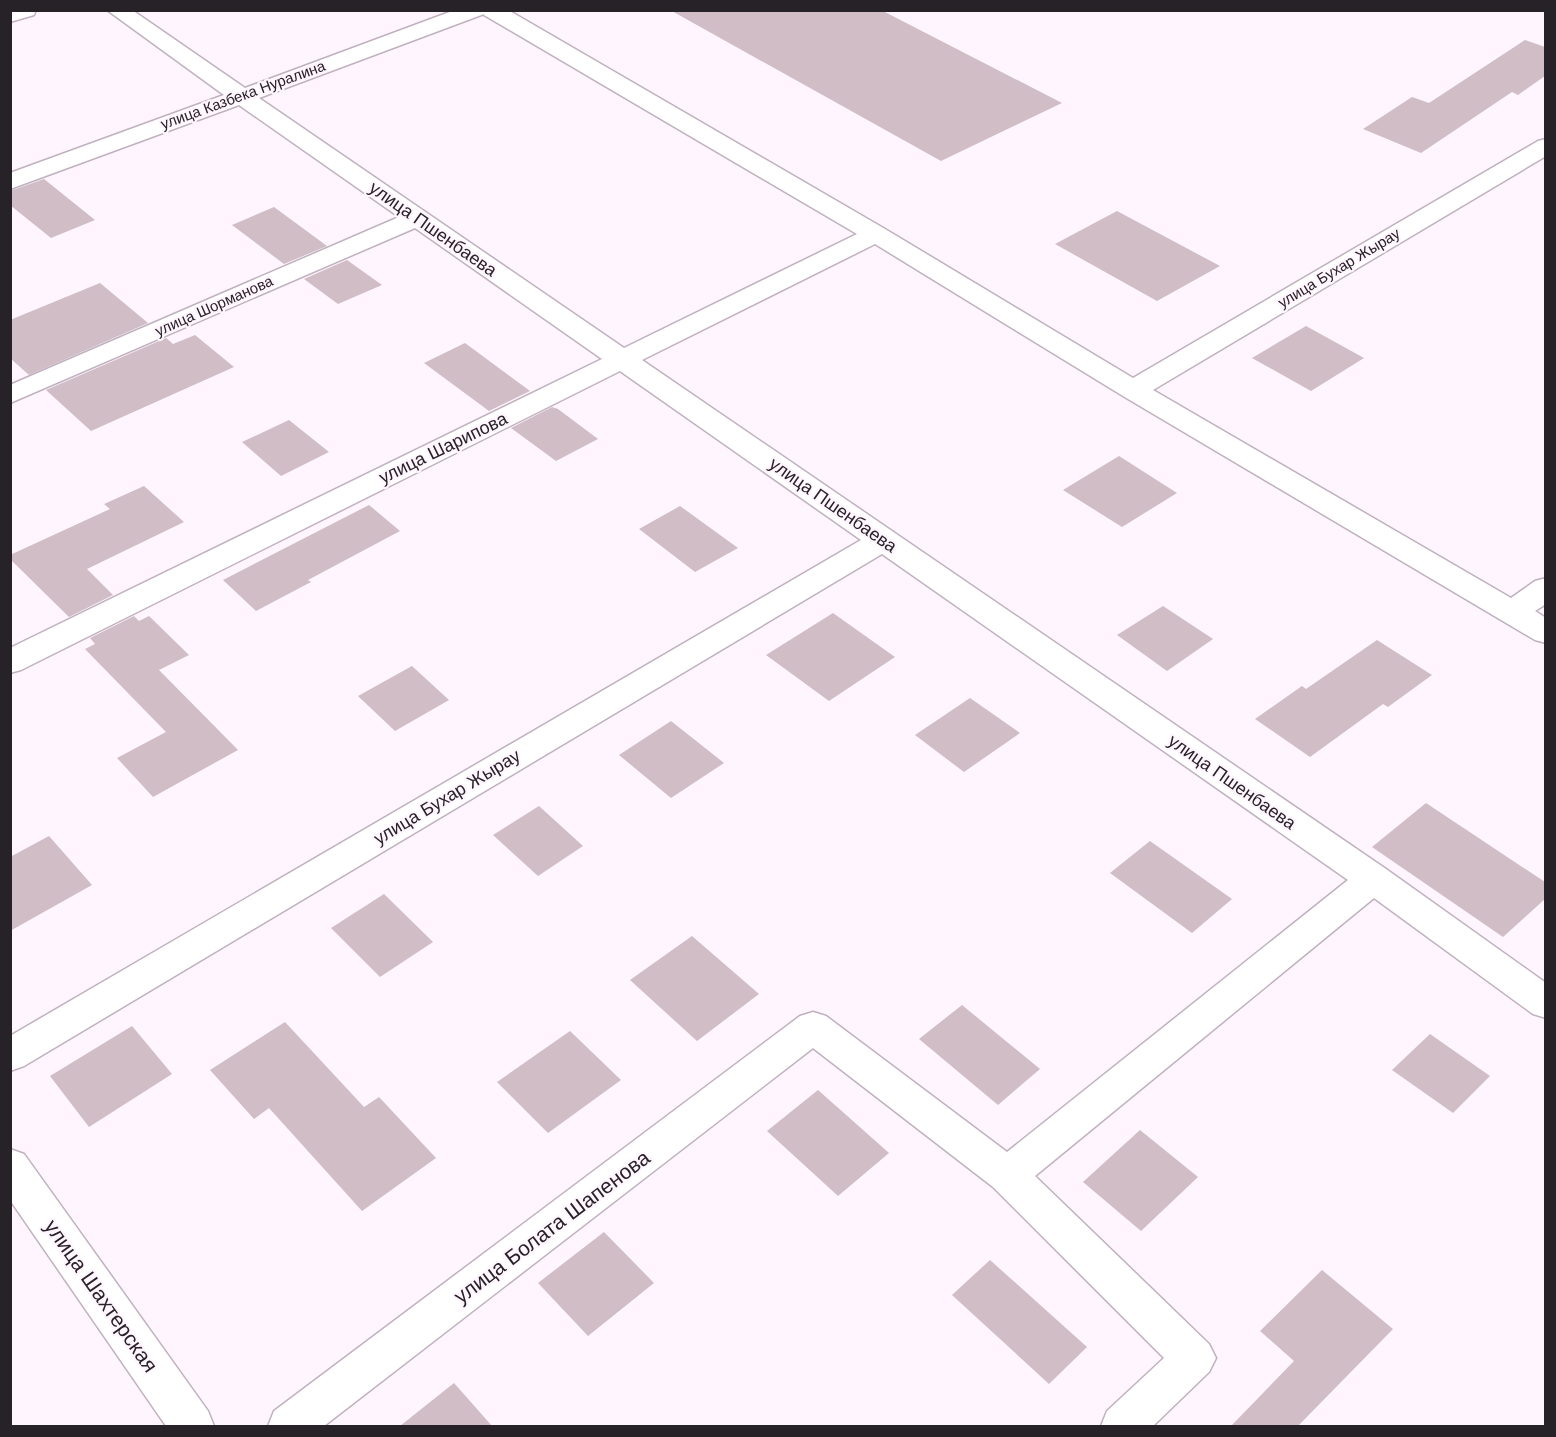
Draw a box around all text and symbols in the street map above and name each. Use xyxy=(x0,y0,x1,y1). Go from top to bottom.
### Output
street label: улица Казбека Нуралина xyxy=(158,57,328,132)
street label: улица Пшенбаева xyxy=(365,177,501,281)
street label: улица Бухар Жырау xyxy=(1275,224,1403,311)
street label: улица Шорманова xyxy=(152,272,276,339)
street label: улица Шарипова xyxy=(376,408,511,488)
street label: улица Пшенбаева xyxy=(765,453,901,557)
street label: улица Пшенбаева xyxy=(1164,730,1300,834)
street label: улица Бухар Жырау xyxy=(370,745,524,849)
street label: улица Болата Шапенова xyxy=(449,1145,654,1308)
street label: улица Шахтерская xyxy=(40,1215,163,1376)

